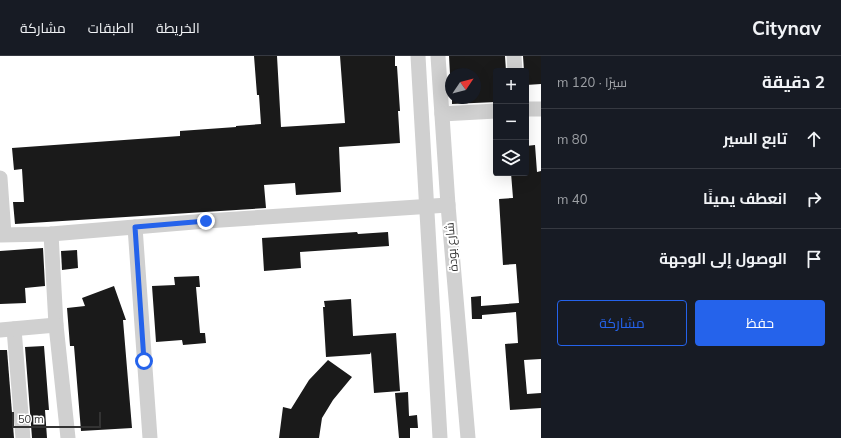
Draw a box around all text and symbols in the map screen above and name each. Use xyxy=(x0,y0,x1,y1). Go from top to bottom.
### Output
text: Citynav xyxy=(752,16,821,40)
text: مشاركة xyxy=(20,19,66,37)
text: الطبقات xyxy=(88,19,134,37)
text: الخريطة xyxy=(156,19,200,37)
north arrow xyxy=(445,68,481,104)
map controls xyxy=(493,68,529,176)
button: + xyxy=(493,68,529,104)
text: 2 دقيقة xyxy=(762,71,825,92)
text: سيرًا · 120 m xyxy=(557,74,627,90)
button: − xyxy=(493,104,529,140)
icon: ahead xyxy=(803,128,825,150)
text: تابع السير xyxy=(723,129,787,148)
text: 80 m xyxy=(557,131,587,147)
button: layers xyxy=(493,140,529,176)
icon: right xyxy=(803,188,825,210)
text: انعطف يمينًا xyxy=(703,189,787,208)
text: 40 m xyxy=(557,191,587,207)
route end xyxy=(197,212,215,230)
street label: شارع بودة xyxy=(441,222,462,272)
icon: arrive xyxy=(803,248,825,270)
text: الوصول إلى الوجهة xyxy=(659,249,787,268)
button: مشاركة xyxy=(557,300,687,346)
button: حفظ xyxy=(695,300,825,346)
route start xyxy=(135,352,153,370)
scale bar xyxy=(12,410,101,429)
text: 50 m xyxy=(18,412,44,426)

